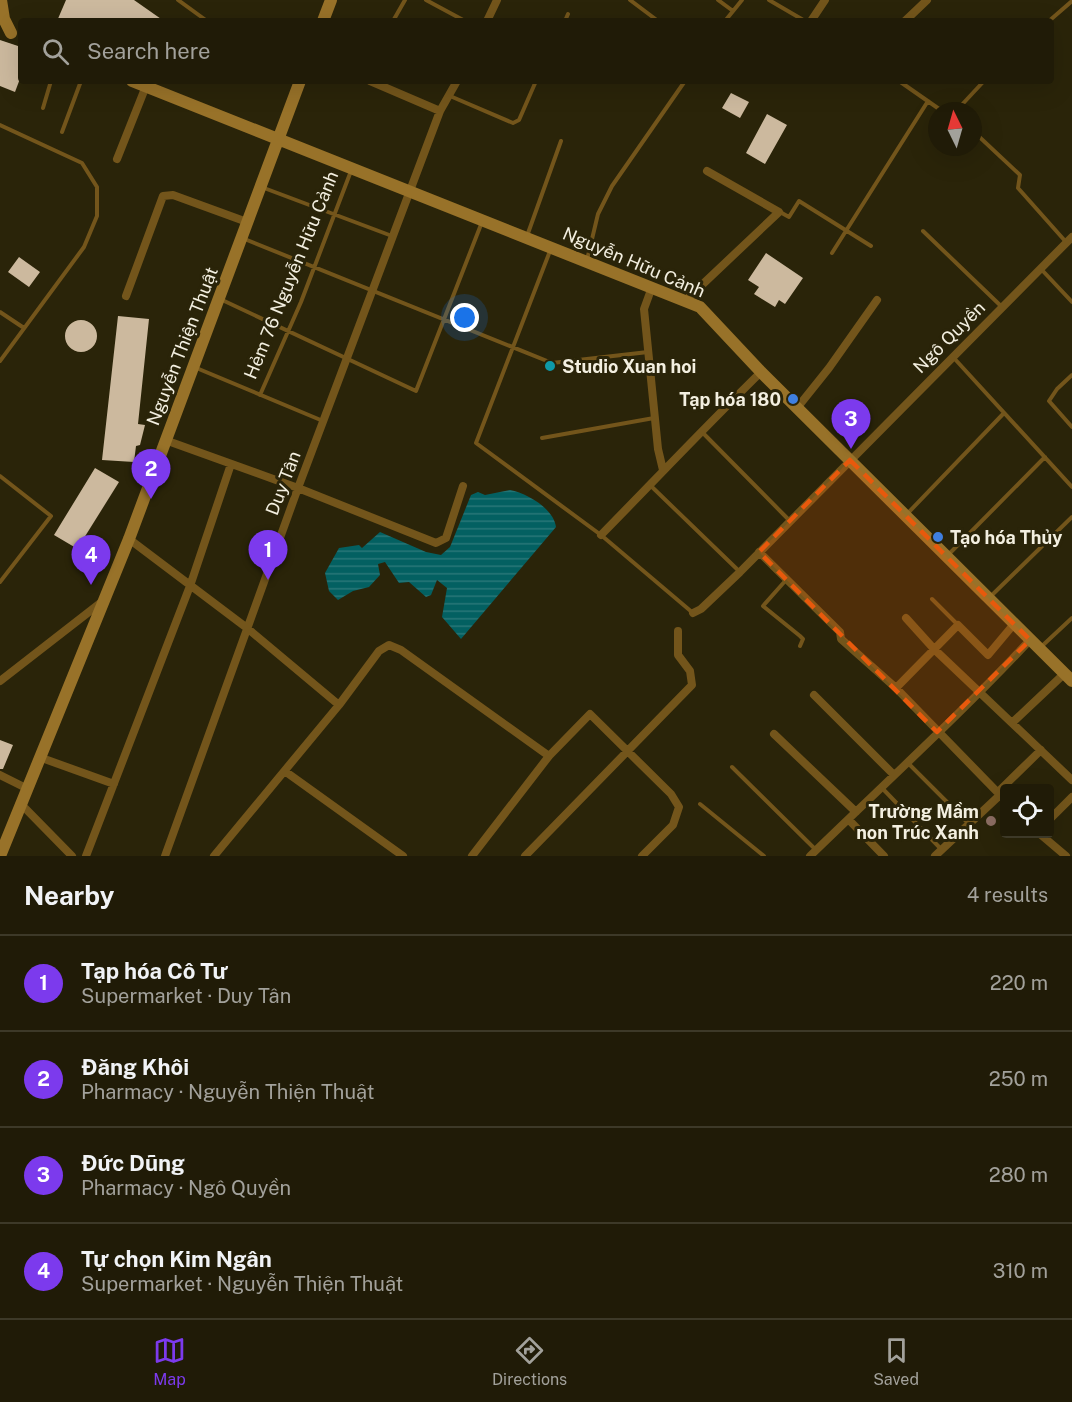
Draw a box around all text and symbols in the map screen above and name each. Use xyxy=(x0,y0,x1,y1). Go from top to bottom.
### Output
search box xyxy=(18,18,1054,84)
icon: search xyxy=(39,35,72,68)
text: Search here xyxy=(87,38,211,64)
north arrow xyxy=(928,102,982,156)
street label: Hẻm 76 Nguyễn Hữu Cảnh xyxy=(240,168,342,382)
street label: Nguyễn Hữu Cảnh xyxy=(560,223,708,301)
street label: Nguyễn Thiện Thuật xyxy=(142,264,222,428)
street label: Ngô Quyền xyxy=(909,297,989,377)
your location xyxy=(450,303,479,332)
place label: Studio Xuan hoi xyxy=(562,356,696,377)
marker: Studio Xuan hoi xyxy=(543,359,557,373)
place label: Tạp hóa 180 xyxy=(679,389,781,410)
marker: Tạp hóa 180 xyxy=(786,392,800,406)
pin: 3 xyxy=(832,400,870,449)
street label: Duy Tân xyxy=(261,448,305,518)
pin: 2 xyxy=(132,450,170,499)
place label: Tạo hóa Thủy xyxy=(950,527,1062,548)
pin: 1 xyxy=(248,530,288,580)
marker: Tạo hóa Thủy xyxy=(931,530,945,544)
pin: 4 xyxy=(72,536,110,585)
map controls xyxy=(1000,784,1054,838)
button: locate xyxy=(1000,784,1054,838)
place label: Trường Mầm non Trúc Xanh xyxy=(856,801,979,843)
marker: Trường Mầm non Trúc Xanh xyxy=(984,814,998,828)
text: Nearby xyxy=(24,880,114,911)
text: 4 results xyxy=(967,883,1048,907)
text: Tạp hóa Cô Tư xyxy=(81,958,228,984)
text: 1 xyxy=(39,971,48,995)
text: 220 m xyxy=(990,971,1048,995)
text: Supermarket · Duy Tân xyxy=(81,984,291,1008)
text: Đăng Khôi xyxy=(81,1054,189,1080)
text: 2 xyxy=(37,1067,50,1091)
text: 250 m xyxy=(989,1067,1048,1091)
text: Pharmacy · Nguyễn Thiện Thuật xyxy=(81,1080,374,1104)
text: Đức Dũng xyxy=(81,1150,185,1176)
text: 3 xyxy=(37,1163,50,1187)
text: 280 m xyxy=(989,1163,1048,1187)
text: Pharmacy · Ngô Quyền xyxy=(81,1176,291,1200)
text: Tự chọn Kim Ngân xyxy=(81,1246,272,1272)
text: 4 xyxy=(37,1259,50,1283)
text: 310 m xyxy=(993,1259,1048,1283)
text: Supermarket · Nguyễn Thiện Thuật xyxy=(81,1272,403,1296)
tab: Map xyxy=(153,1334,186,1389)
tab: Directions xyxy=(492,1334,567,1389)
tab: Saved xyxy=(873,1334,919,1389)

